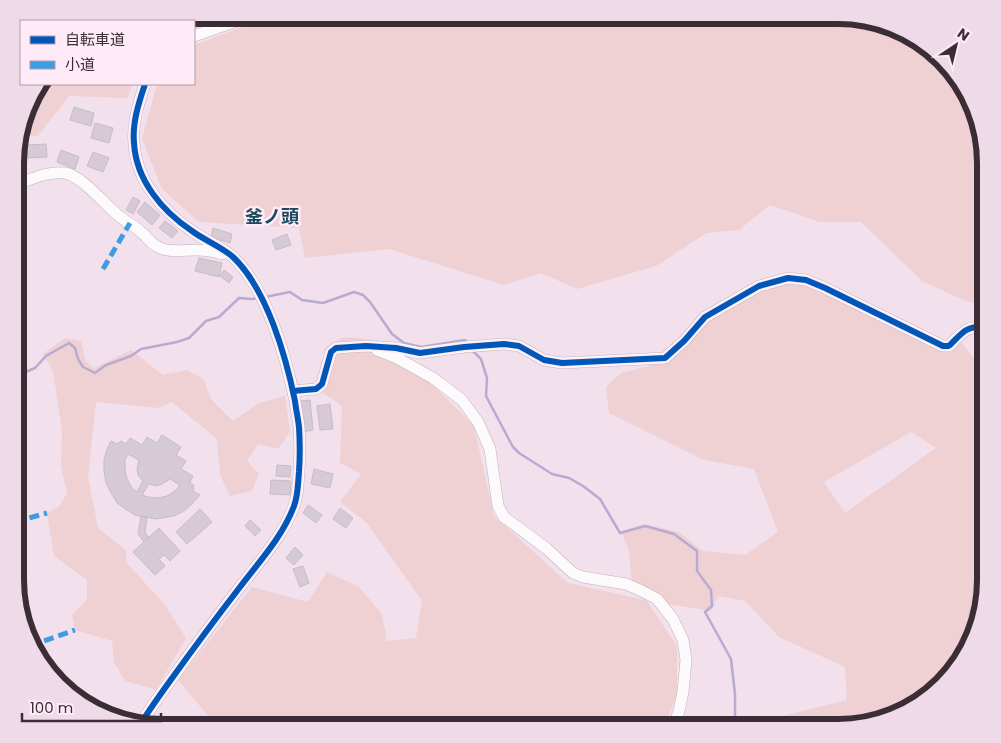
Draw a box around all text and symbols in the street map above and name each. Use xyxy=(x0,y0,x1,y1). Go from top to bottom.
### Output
legend xyxy=(20,20,195,85)
north arrow xyxy=(931,20,981,70)
text: N xyxy=(953,23,974,46)
text: 自転車道 xyxy=(65,29,125,50)
text: 小道 xyxy=(65,54,95,75)
district label: 釜ノ頭 xyxy=(245,204,299,229)
scale bar xyxy=(22,690,161,722)
text: 100 m xyxy=(30,697,73,718)

